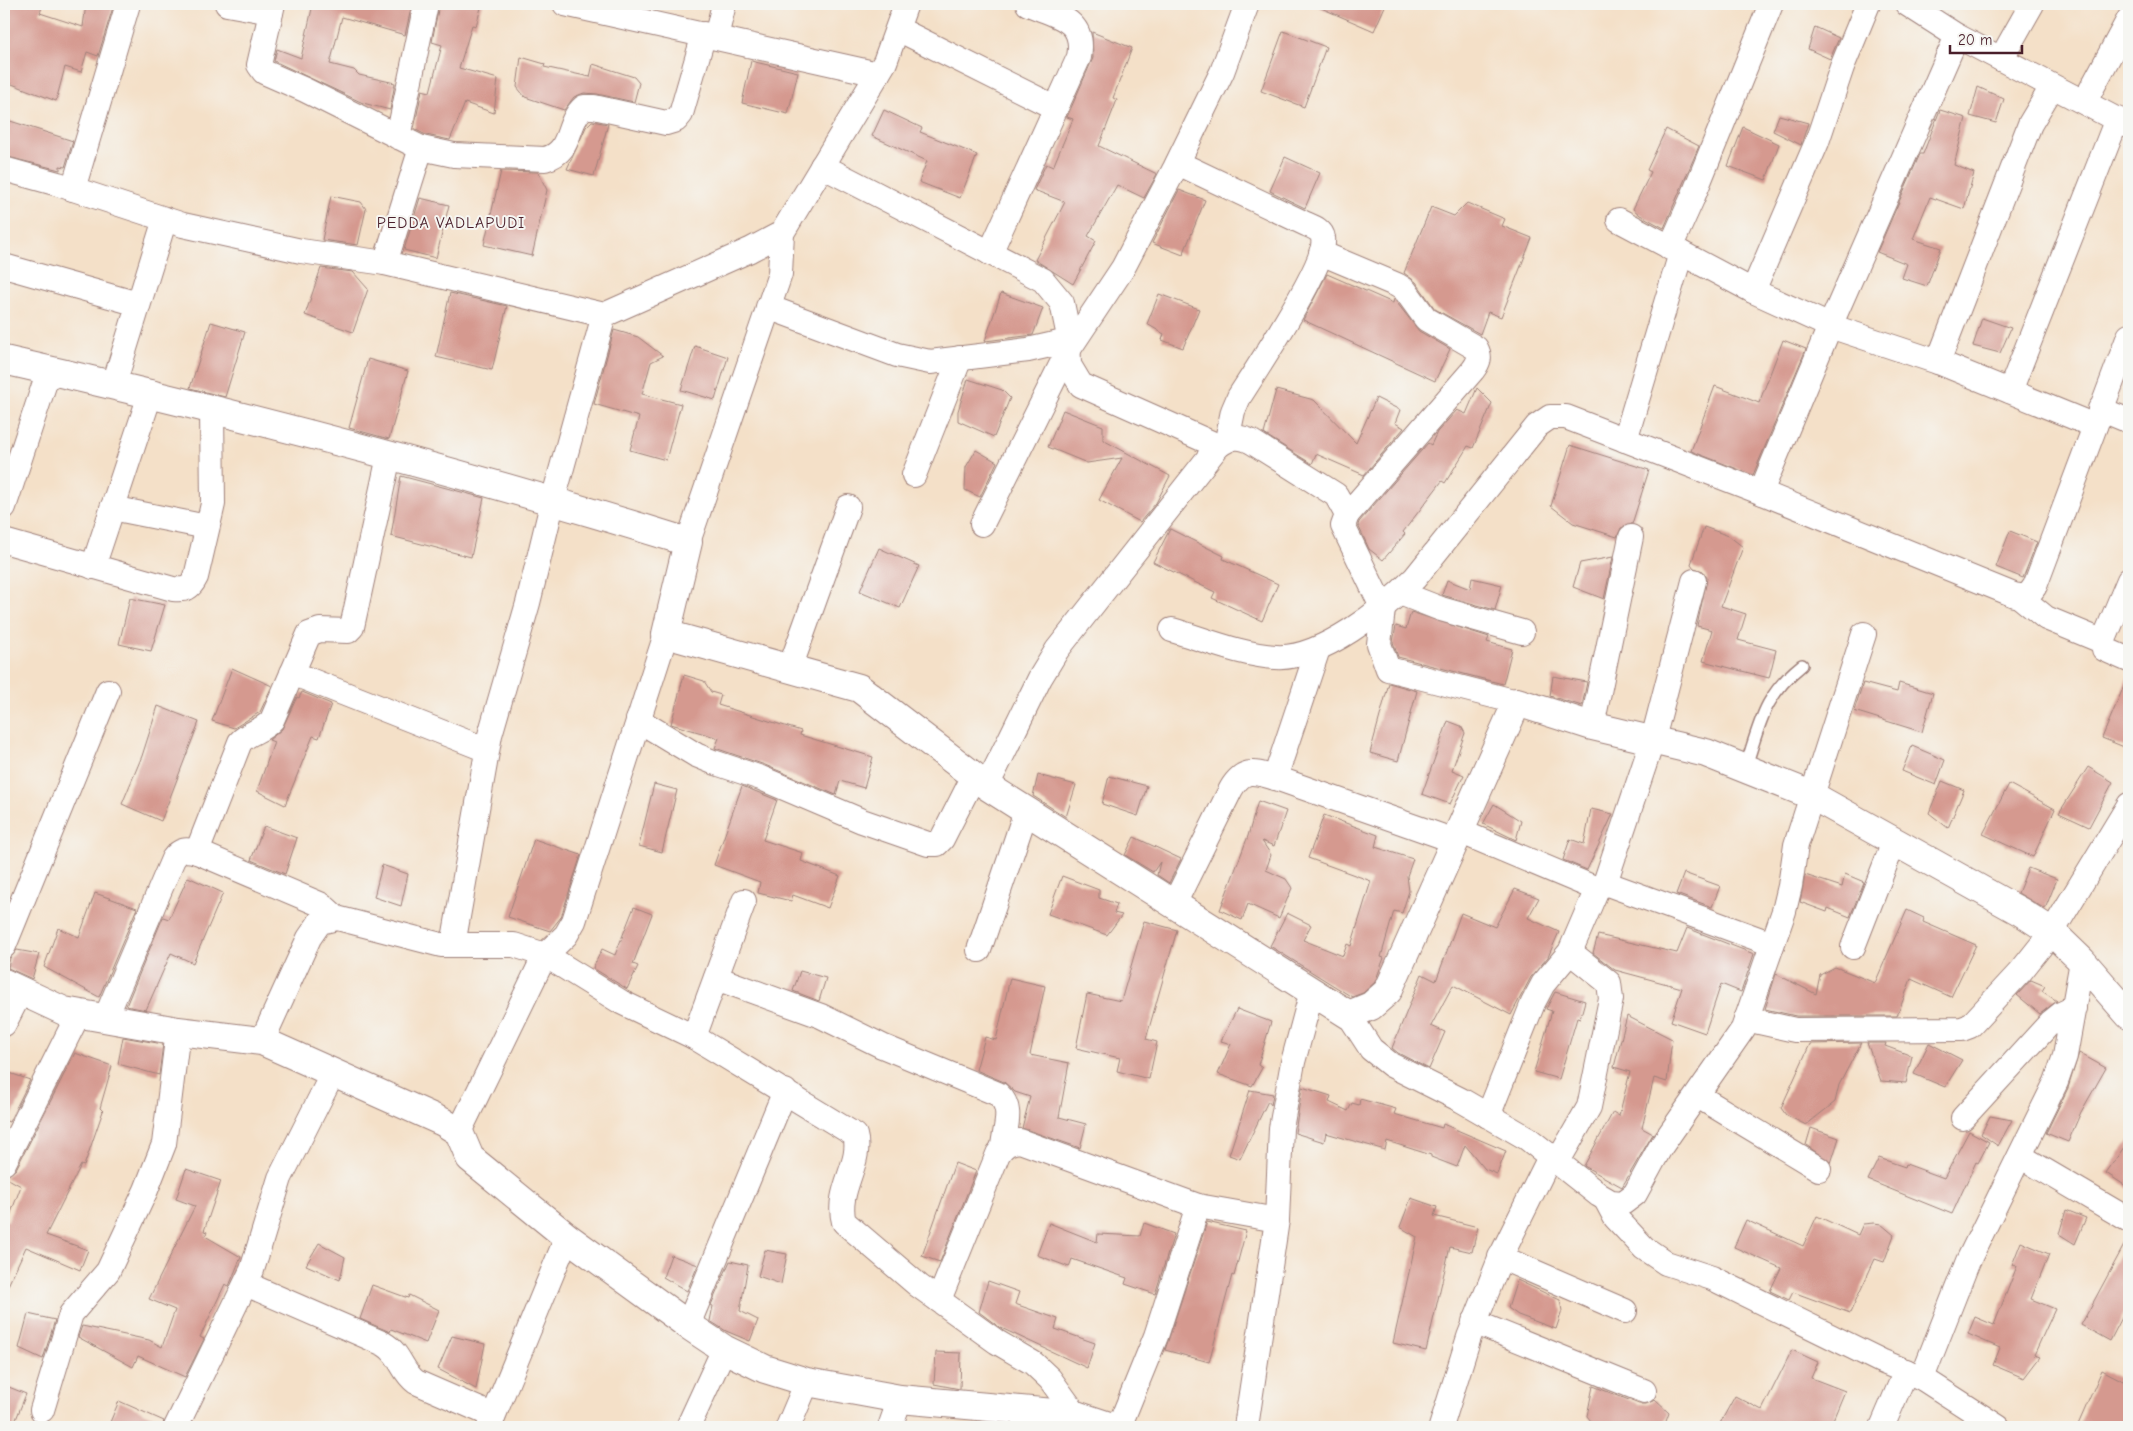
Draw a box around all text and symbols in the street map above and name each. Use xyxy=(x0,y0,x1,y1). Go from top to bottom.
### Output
scale bar xyxy=(1950,22,2023,54)
text: 20 m xyxy=(1958,31,1992,49)
district label: PEDDA VADLAPUDI xyxy=(377,214,525,232)

